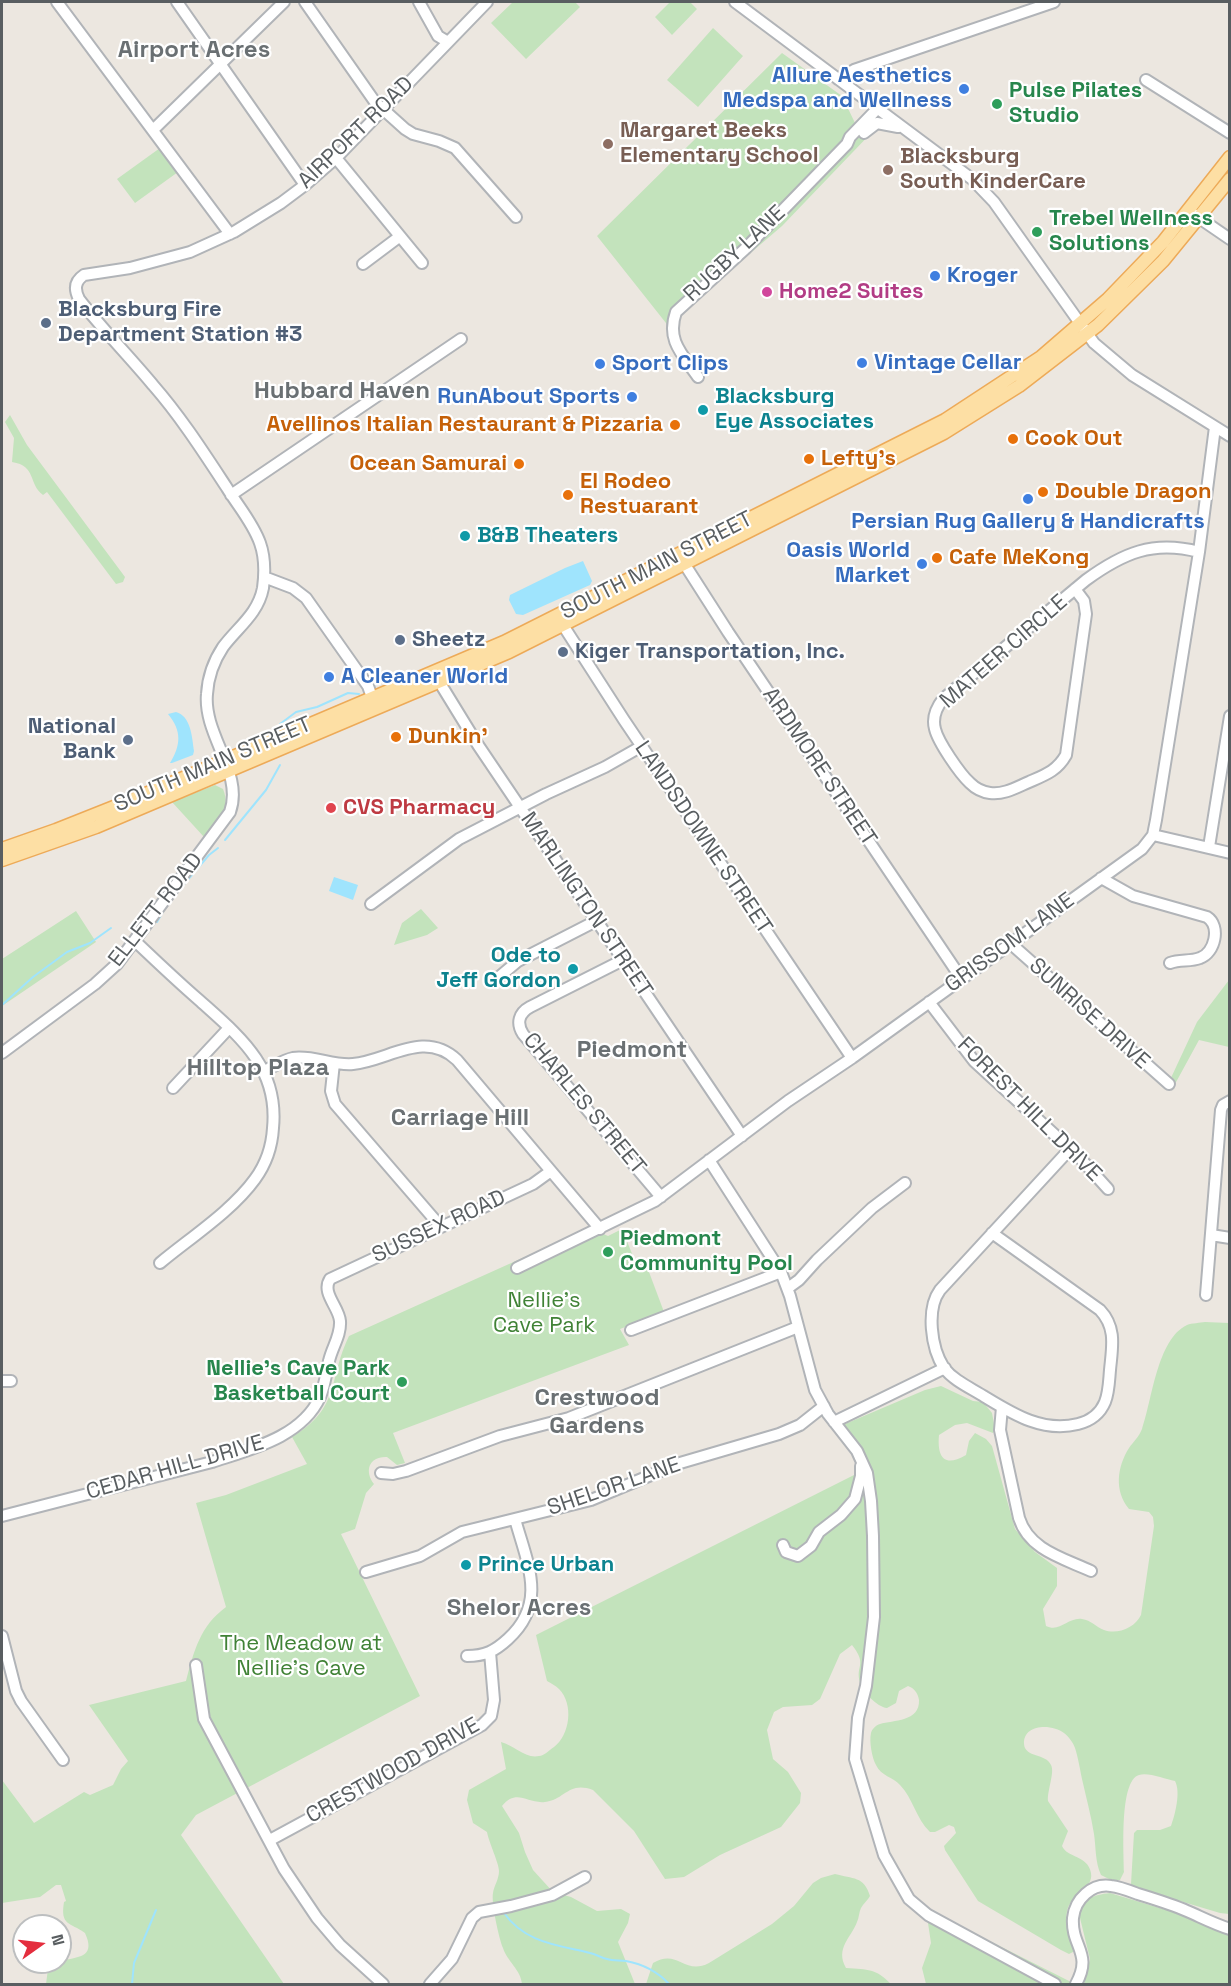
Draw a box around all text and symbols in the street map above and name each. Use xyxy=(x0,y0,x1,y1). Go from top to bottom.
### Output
district label: Airport Acres xyxy=(118,36,270,64)
place label: Allure Aesthetics Medspa and Wellness xyxy=(723,63,952,114)
street label: AIRPORT ROAD xyxy=(293,71,419,195)
place label: Pulse Pilates Studio xyxy=(1009,78,1142,130)
marker: Allure Aesthetics Medspa and Wellness xyxy=(957,82,971,96)
marker: Pulse Pilates Studio xyxy=(990,97,1004,111)
place label: Margaret Beeks Elementary School xyxy=(620,118,819,170)
marker: Margaret Beeks Elementary School xyxy=(601,137,615,151)
place label: Blacksburg South KinderCare xyxy=(900,144,1086,196)
marker: Blacksburg South KinderCare xyxy=(881,163,895,177)
street label: RUGBY LANE xyxy=(679,200,791,308)
place label: Trebel Wellness Solutions xyxy=(1049,206,1213,258)
marker: Trebel Wellness Solutions xyxy=(1030,225,1044,239)
place label: Kroger xyxy=(947,263,1018,289)
marker: Kroger xyxy=(928,269,942,283)
place label: Home2 Suites xyxy=(779,279,924,305)
marker: Home2 Suites xyxy=(760,285,774,299)
place label: Blacksburg Fire Department Station #3 xyxy=(58,297,302,348)
marker: Blacksburg Fire Department Station #3 xyxy=(39,316,53,330)
place label: Vintage Cellar xyxy=(874,350,1022,376)
place label: Sport Clips xyxy=(612,351,729,377)
marker: Vintage Cellar xyxy=(855,356,869,370)
marker: Sport Clips xyxy=(593,357,607,371)
district label: Hubbard Haven xyxy=(254,377,430,405)
place label: RunAbout Sports xyxy=(437,384,620,410)
place label: Blacksburg Eye Associates xyxy=(715,384,874,436)
marker: RunAbout Sports xyxy=(625,390,639,404)
marker: Blacksburg Eye Associates xyxy=(696,403,710,417)
place label: Avellinos Italian Restaurant & Pizzaria xyxy=(267,412,663,438)
marker: Avellinos Italian Restaurant & Pizzaria xyxy=(668,418,682,432)
place label: Cook Out xyxy=(1025,426,1123,452)
marker: Cook Out xyxy=(1006,432,1020,446)
place label: Lefty's xyxy=(821,446,896,472)
place label: Ocean Samurai xyxy=(349,451,507,477)
marker: Lefty's xyxy=(802,452,816,466)
marker: Ocean Samurai xyxy=(512,457,526,471)
place label: El Rodeo Restuarant xyxy=(580,469,699,520)
place label: Double Dragon xyxy=(1055,479,1211,505)
marker: Double Dragon xyxy=(1036,485,1050,499)
marker: El Rodeo Restuarant xyxy=(561,488,575,502)
marker: Persian Rug Gallery & Handicrafts xyxy=(1021,492,1035,506)
street label: SOUTH MAIN STREET xyxy=(557,506,757,626)
place label: Persian Rug Gallery & Handicrafts xyxy=(851,509,1205,535)
place label: B&B Theaters xyxy=(477,523,618,549)
marker: B&B Theaters xyxy=(458,529,472,543)
place label: Oasis World Market xyxy=(786,538,910,590)
place label: Cafe MeKong xyxy=(949,545,1089,571)
marker: Cafe MeKong xyxy=(930,551,944,565)
marker: Oasis World Market xyxy=(915,557,929,571)
street label: MATEER CIRCLE xyxy=(935,589,1073,715)
place label: Sheetz xyxy=(412,627,485,653)
marker: Sheetz xyxy=(393,633,407,647)
place label: Kiger Transportation, Inc. xyxy=(575,639,845,665)
marker: Kiger Transportation, Inc. xyxy=(556,645,570,659)
place label: A Cleaner World xyxy=(341,664,508,690)
marker: A Cleaner World xyxy=(322,670,336,684)
street label: ARDMORE STREET xyxy=(756,683,882,851)
street label: SOUTH MAIN STREET xyxy=(110,711,316,819)
place label: National Bank xyxy=(28,714,116,766)
place label: Dunkin' xyxy=(408,724,488,750)
marker: Dunkin' xyxy=(389,730,403,744)
marker: National Bank xyxy=(121,733,135,747)
street label: LANDSDOWNE STREET xyxy=(629,737,777,939)
place label: CVS Pharmacy xyxy=(343,795,495,821)
marker: CVS Pharmacy xyxy=(324,801,338,815)
street label: MARLINGTON STREET xyxy=(514,808,658,1002)
street label: ELLETT ROAD xyxy=(103,848,209,972)
street label: GRISSOM LANE xyxy=(940,887,1080,999)
place label: Ode to Jeff Gordon xyxy=(436,943,561,994)
street label: SUNRISE DRIVE xyxy=(1023,953,1155,1075)
marker: Ode to Jeff Gordon xyxy=(566,962,580,976)
street label: CHARLES STREET xyxy=(517,1028,651,1180)
street label: FOREST HILL DRIVE xyxy=(951,1032,1107,1188)
district label: Piedmont xyxy=(577,1036,687,1064)
district label: Hilltop Plaza xyxy=(187,1054,329,1082)
district label: Carriage Hill xyxy=(391,1104,529,1132)
street label: SUSSEX ROAD xyxy=(368,1185,510,1269)
place label: Piedmont Community Pool xyxy=(620,1226,793,1278)
marker: Piedmont Community Pool xyxy=(601,1245,615,1259)
park label: Nellie's Cave Park xyxy=(493,1288,595,1340)
place label: Nellie's Cave Park Basketball Court xyxy=(206,1356,390,1408)
marker: Nellie's Cave Park Basketball Court xyxy=(395,1375,409,1389)
district label: Crestwood Gardens xyxy=(534,1384,660,1440)
street label: CEDAR HILL DRIVE xyxy=(83,1430,267,1506)
street label: SHELOR LANE xyxy=(544,1452,684,1522)
place label: Prince Urban xyxy=(478,1552,614,1578)
marker: Prince Urban xyxy=(459,1558,473,1572)
district label: Shelor Acres xyxy=(447,1594,591,1622)
park label: The Meadow at Nellie's Cave xyxy=(220,1631,382,1682)
street label: CRESTWOOD DRIVE xyxy=(302,1712,484,1830)
north arrow xyxy=(12,1914,72,1974)
text: N xyxy=(47,1932,69,1948)

